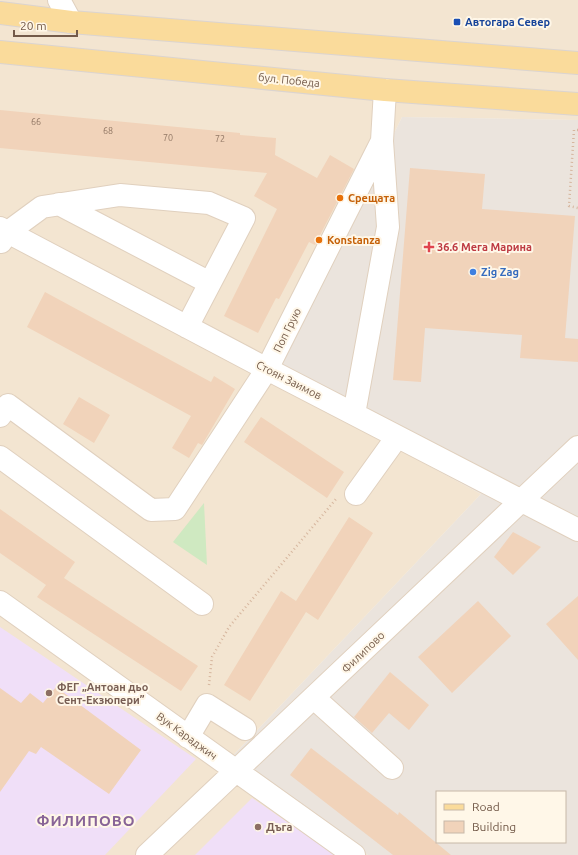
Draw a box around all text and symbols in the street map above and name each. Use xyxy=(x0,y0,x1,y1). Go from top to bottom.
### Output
scale bar xyxy=(14,12,77,38)
place label: Автогара Север xyxy=(465,16,551,28)
marker: Автогара Север xyxy=(452,17,462,27)
text: 20 m xyxy=(20,19,47,32)
street label: бул. Победа xyxy=(258,71,320,89)
house number: 66 xyxy=(31,117,41,127)
house number: 68 xyxy=(103,126,113,136)
house number: 70 xyxy=(163,133,173,143)
house number: 72 xyxy=(215,134,225,144)
place label: Срещата xyxy=(348,192,395,204)
marker: Срещата xyxy=(335,193,345,203)
place label: Konstanza xyxy=(327,234,380,246)
marker: Konstanza xyxy=(314,235,324,245)
place label: 36.6 Мега Марина xyxy=(437,241,532,253)
marker: 36.6 Мега Марина xyxy=(424,242,434,252)
place label: Zig Zag xyxy=(481,266,519,278)
marker: Zig Zag xyxy=(468,267,478,277)
street label: Поп Грую xyxy=(271,306,303,354)
street label: Стоян Заимов xyxy=(254,358,324,402)
street label: Филипово xyxy=(339,629,387,675)
place label: ФЕГ „Антоан дьо Сент-Екзюпери” xyxy=(57,681,149,706)
marker: ФЕГ „Антоан дьо Сент-Екзюпери” xyxy=(44,688,54,698)
street label: Вук Караджич xyxy=(154,710,220,762)
legend xyxy=(436,791,566,843)
text: Road xyxy=(472,800,500,813)
district label: ФИЛИПОВО xyxy=(36,812,136,829)
text: Building xyxy=(472,820,516,833)
place label: Дъга xyxy=(266,821,292,833)
marker: Дъга xyxy=(253,822,263,832)

